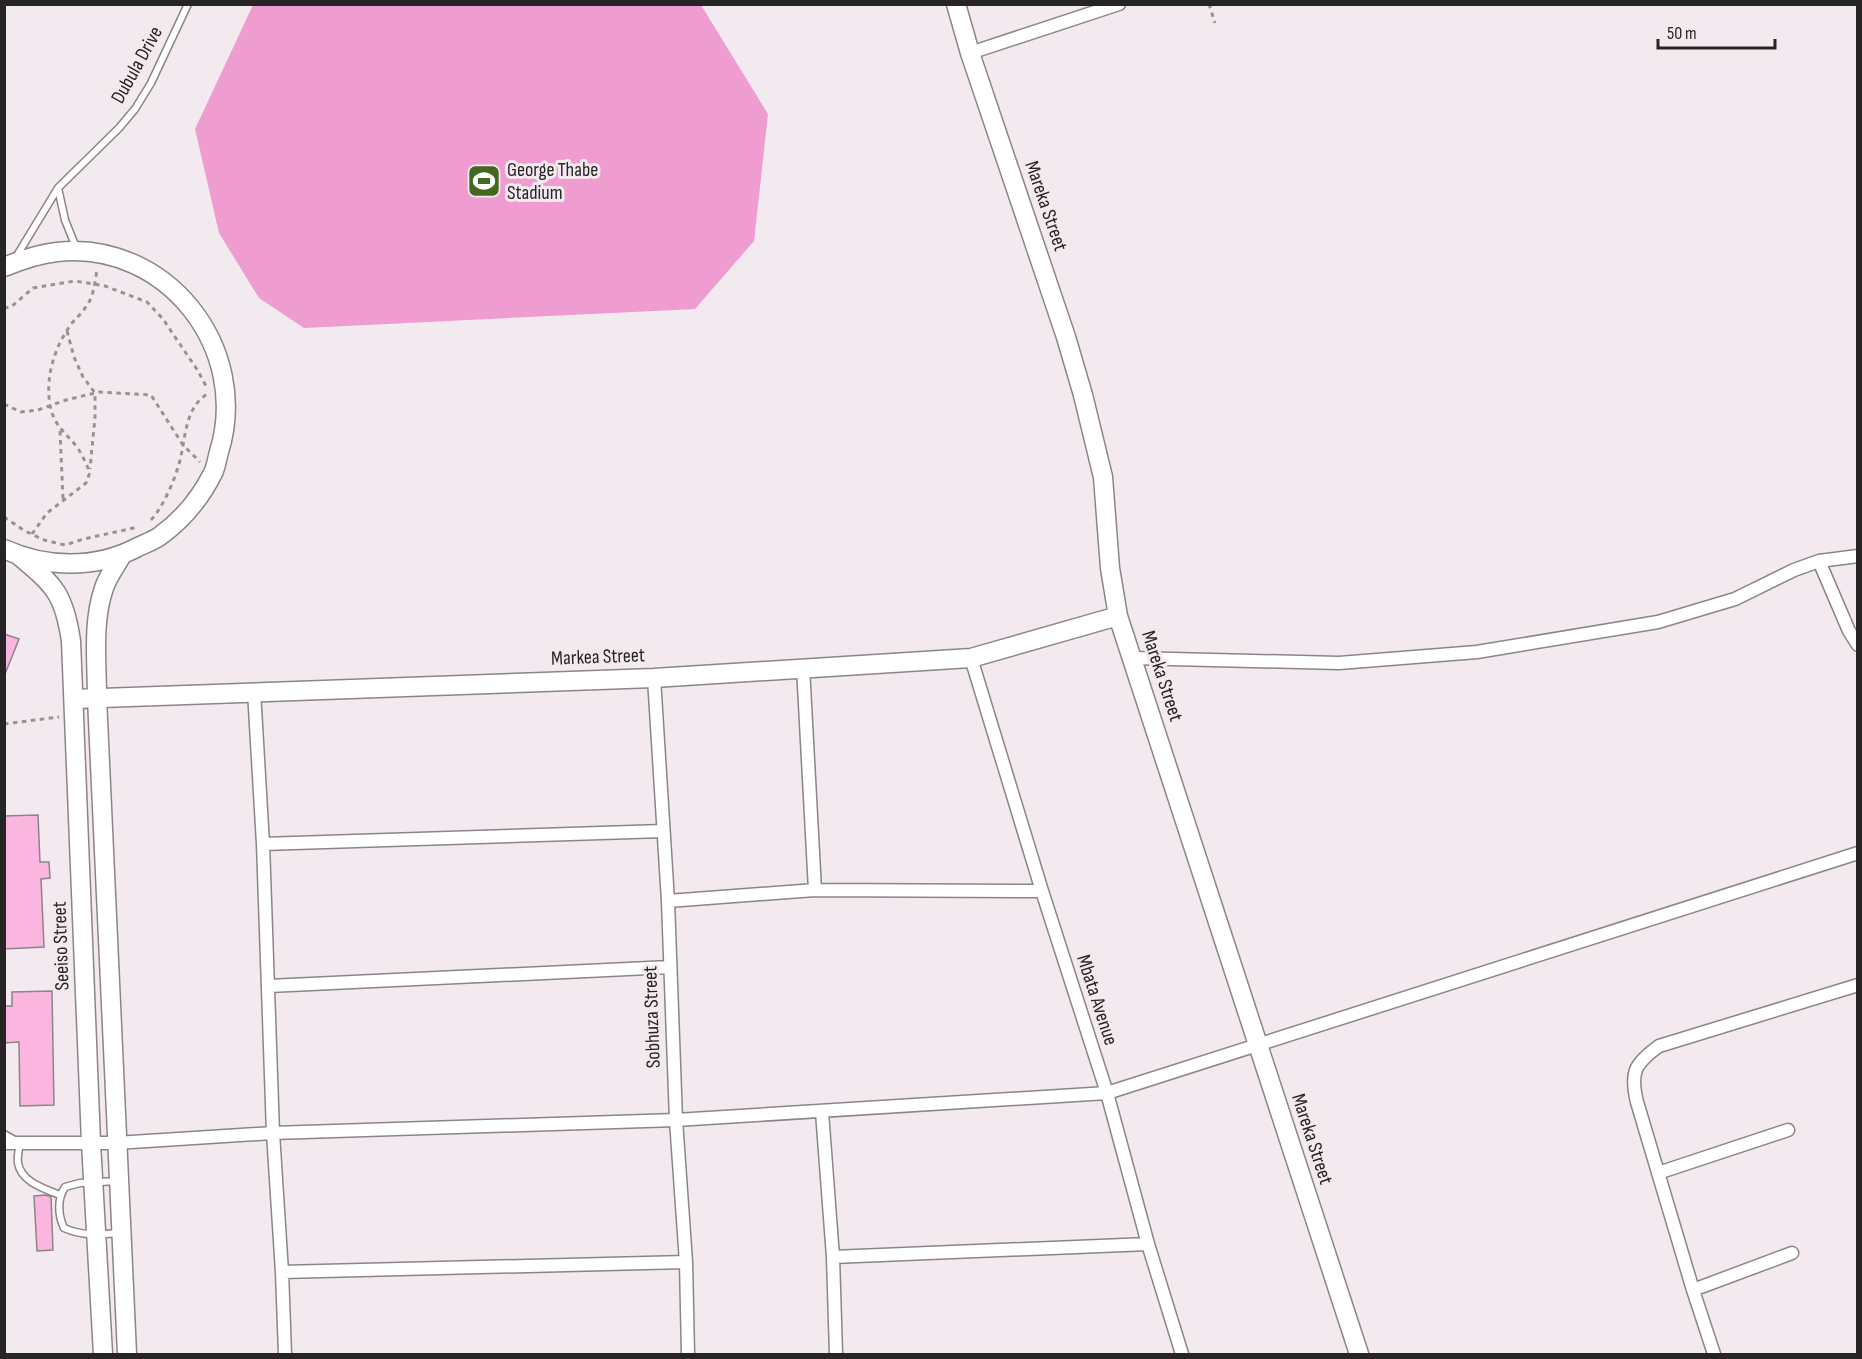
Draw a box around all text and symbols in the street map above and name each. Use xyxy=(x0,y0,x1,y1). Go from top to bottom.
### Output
scale bar xyxy=(1658,12,1775,50)
street label: Dubula Drive xyxy=(106,22,168,108)
text: 50 m xyxy=(1667,23,1697,44)
place label: George Thabe Stadium xyxy=(507,158,598,205)
street label: Mareka Street xyxy=(1019,158,1073,254)
sports icon: George Thabe Stadium xyxy=(466,163,502,199)
street label: Mareka Street xyxy=(1136,628,1188,724)
street label: Markea Street xyxy=(551,643,645,671)
street label: Seeiso Street xyxy=(47,901,75,991)
street label: Mbata Avenue xyxy=(1071,952,1123,1048)
street label: Sobhuza Street xyxy=(638,965,666,1069)
street label: Mareka Street xyxy=(1286,1091,1338,1187)

